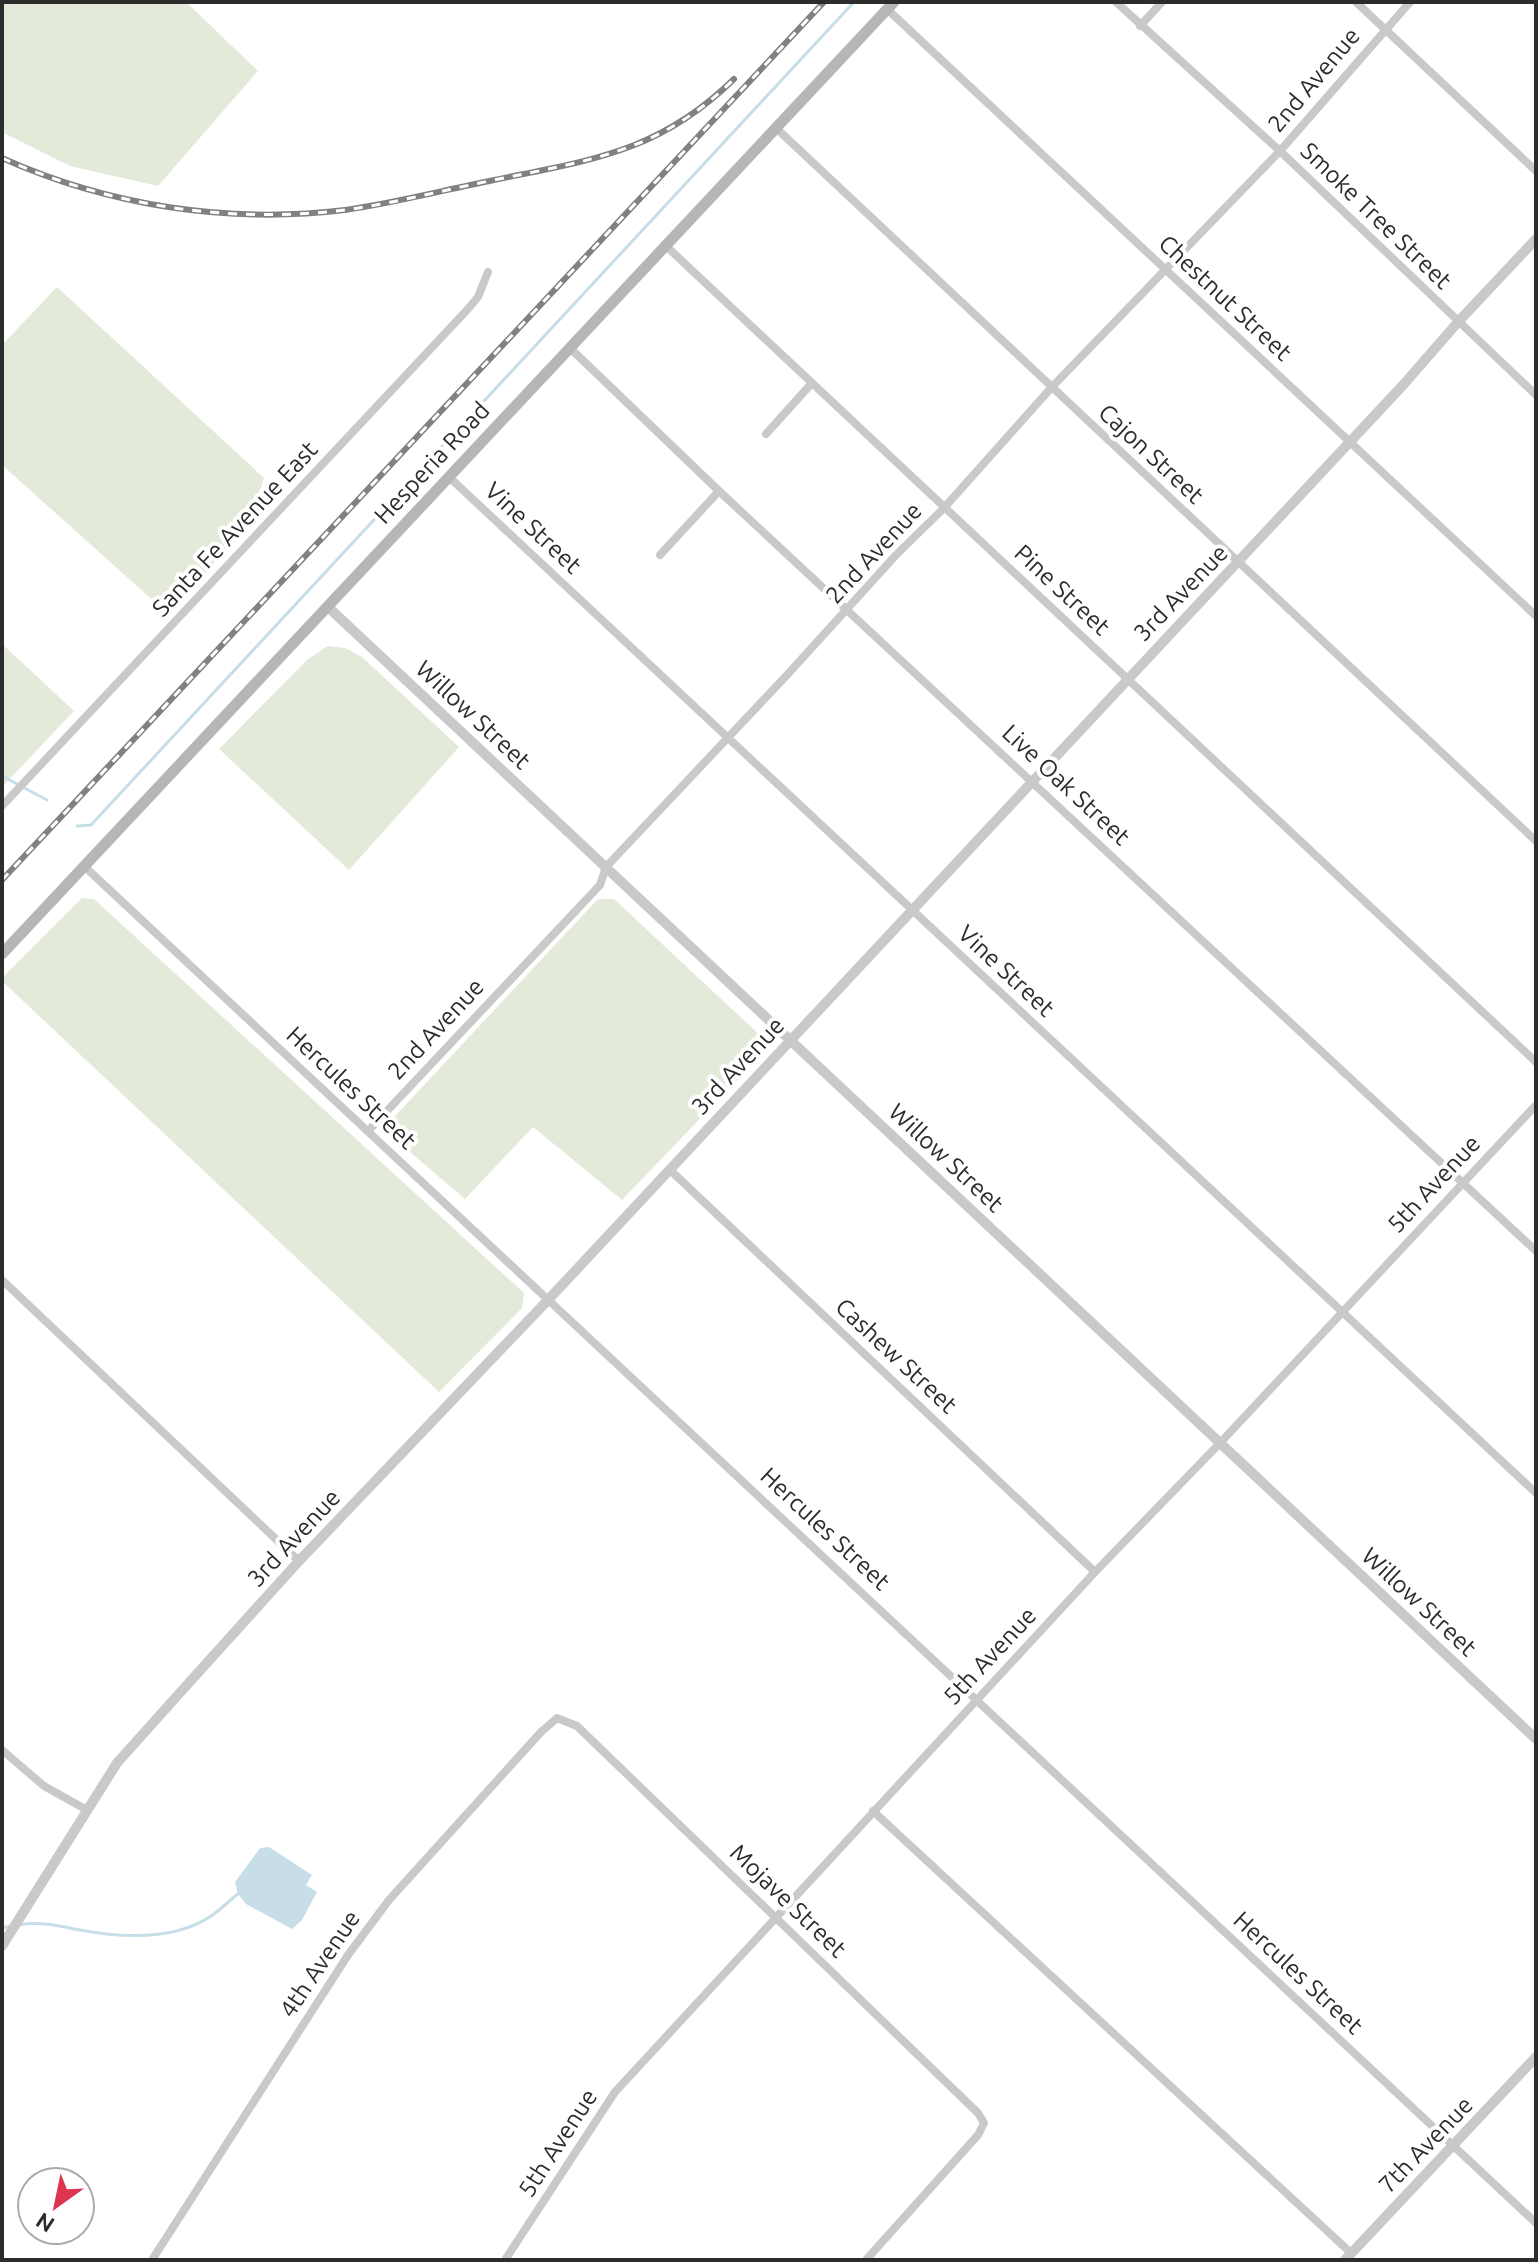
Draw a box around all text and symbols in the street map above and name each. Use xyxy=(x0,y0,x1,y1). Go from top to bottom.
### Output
street label: 2nd Avenue xyxy=(1262,22,1365,137)
street label: Smoke Tree Street xyxy=(1296,137,1457,295)
street label: Chestnut Street xyxy=(1154,229,1297,366)
street label: Hesperia Road xyxy=(369,396,495,529)
street label: Cajon Street xyxy=(1093,398,1210,509)
street label: Santa Fe Avenue East xyxy=(147,435,323,622)
street label: Vine Street xyxy=(480,476,587,579)
street label: 2nd Avenue xyxy=(820,497,927,609)
street label: Pine Street xyxy=(1009,539,1116,641)
street label: 3rd Avenue xyxy=(1128,539,1233,646)
street label: Willow Street xyxy=(411,655,536,775)
street label: Live Oak Street xyxy=(997,719,1136,851)
street label: Vine Street xyxy=(953,919,1060,1022)
street label: 2nd Avenue xyxy=(382,973,489,1085)
street label: 3rd Avenue xyxy=(686,1011,789,1120)
street label: Hercules Street xyxy=(281,1021,422,1155)
street label: Willow Street xyxy=(884,1098,1009,1218)
street label: 5th Avenue xyxy=(1382,1129,1485,1238)
street label: Cashew Street xyxy=(830,1293,963,1419)
street label: Hercules Street xyxy=(755,1462,896,1596)
street label: 3rd Avenue xyxy=(242,1483,345,1592)
street label: Willow Street xyxy=(1357,1542,1482,1662)
street label: 5th Avenue xyxy=(938,1601,1041,1710)
street label: Mojave Street xyxy=(725,1839,852,1963)
street label: 4th Avenue xyxy=(274,1905,365,2022)
street label: Hercules Street xyxy=(1228,1906,1369,2040)
street label: 5th Avenue xyxy=(513,2084,602,2202)
street label: 7th Avenue xyxy=(1373,2091,1478,2198)
north arrow xyxy=(16,2166,96,2246)
text: N xyxy=(31,2208,59,2238)

